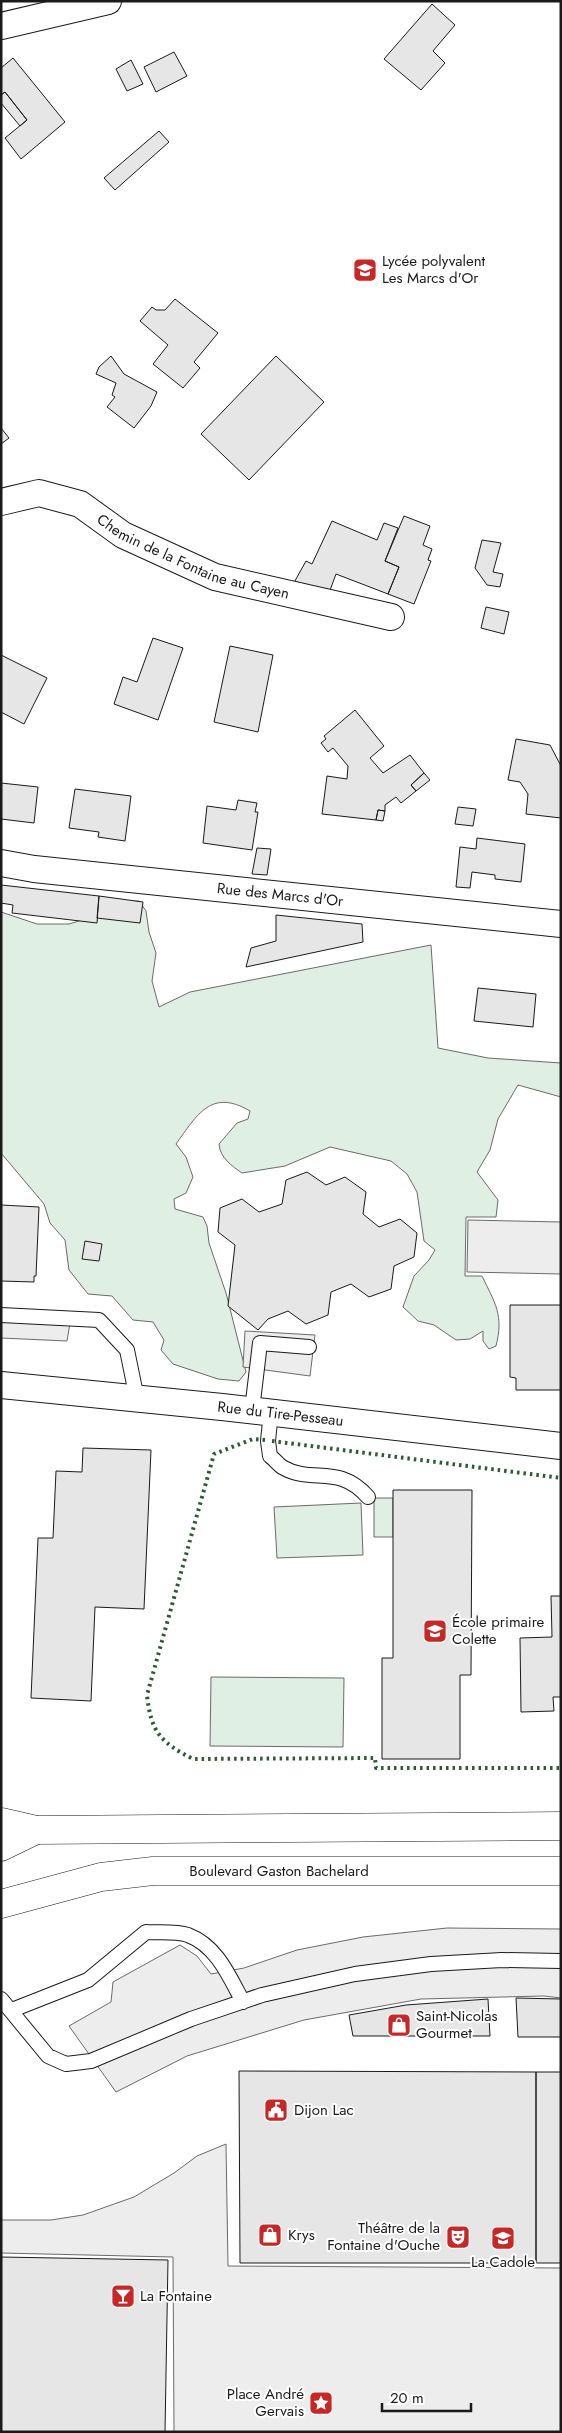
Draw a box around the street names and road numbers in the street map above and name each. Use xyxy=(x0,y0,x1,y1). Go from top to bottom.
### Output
street label: Chemin de la Fontaine au Cayen xyxy=(92,509,291,605)
street label: Rue des Marcs d'Or xyxy=(216,877,345,912)
street label: Rue du Tire-Pesseau xyxy=(217,1396,345,1432)
street label: Boulevard Gaston Bachelard xyxy=(189,1860,369,1882)

